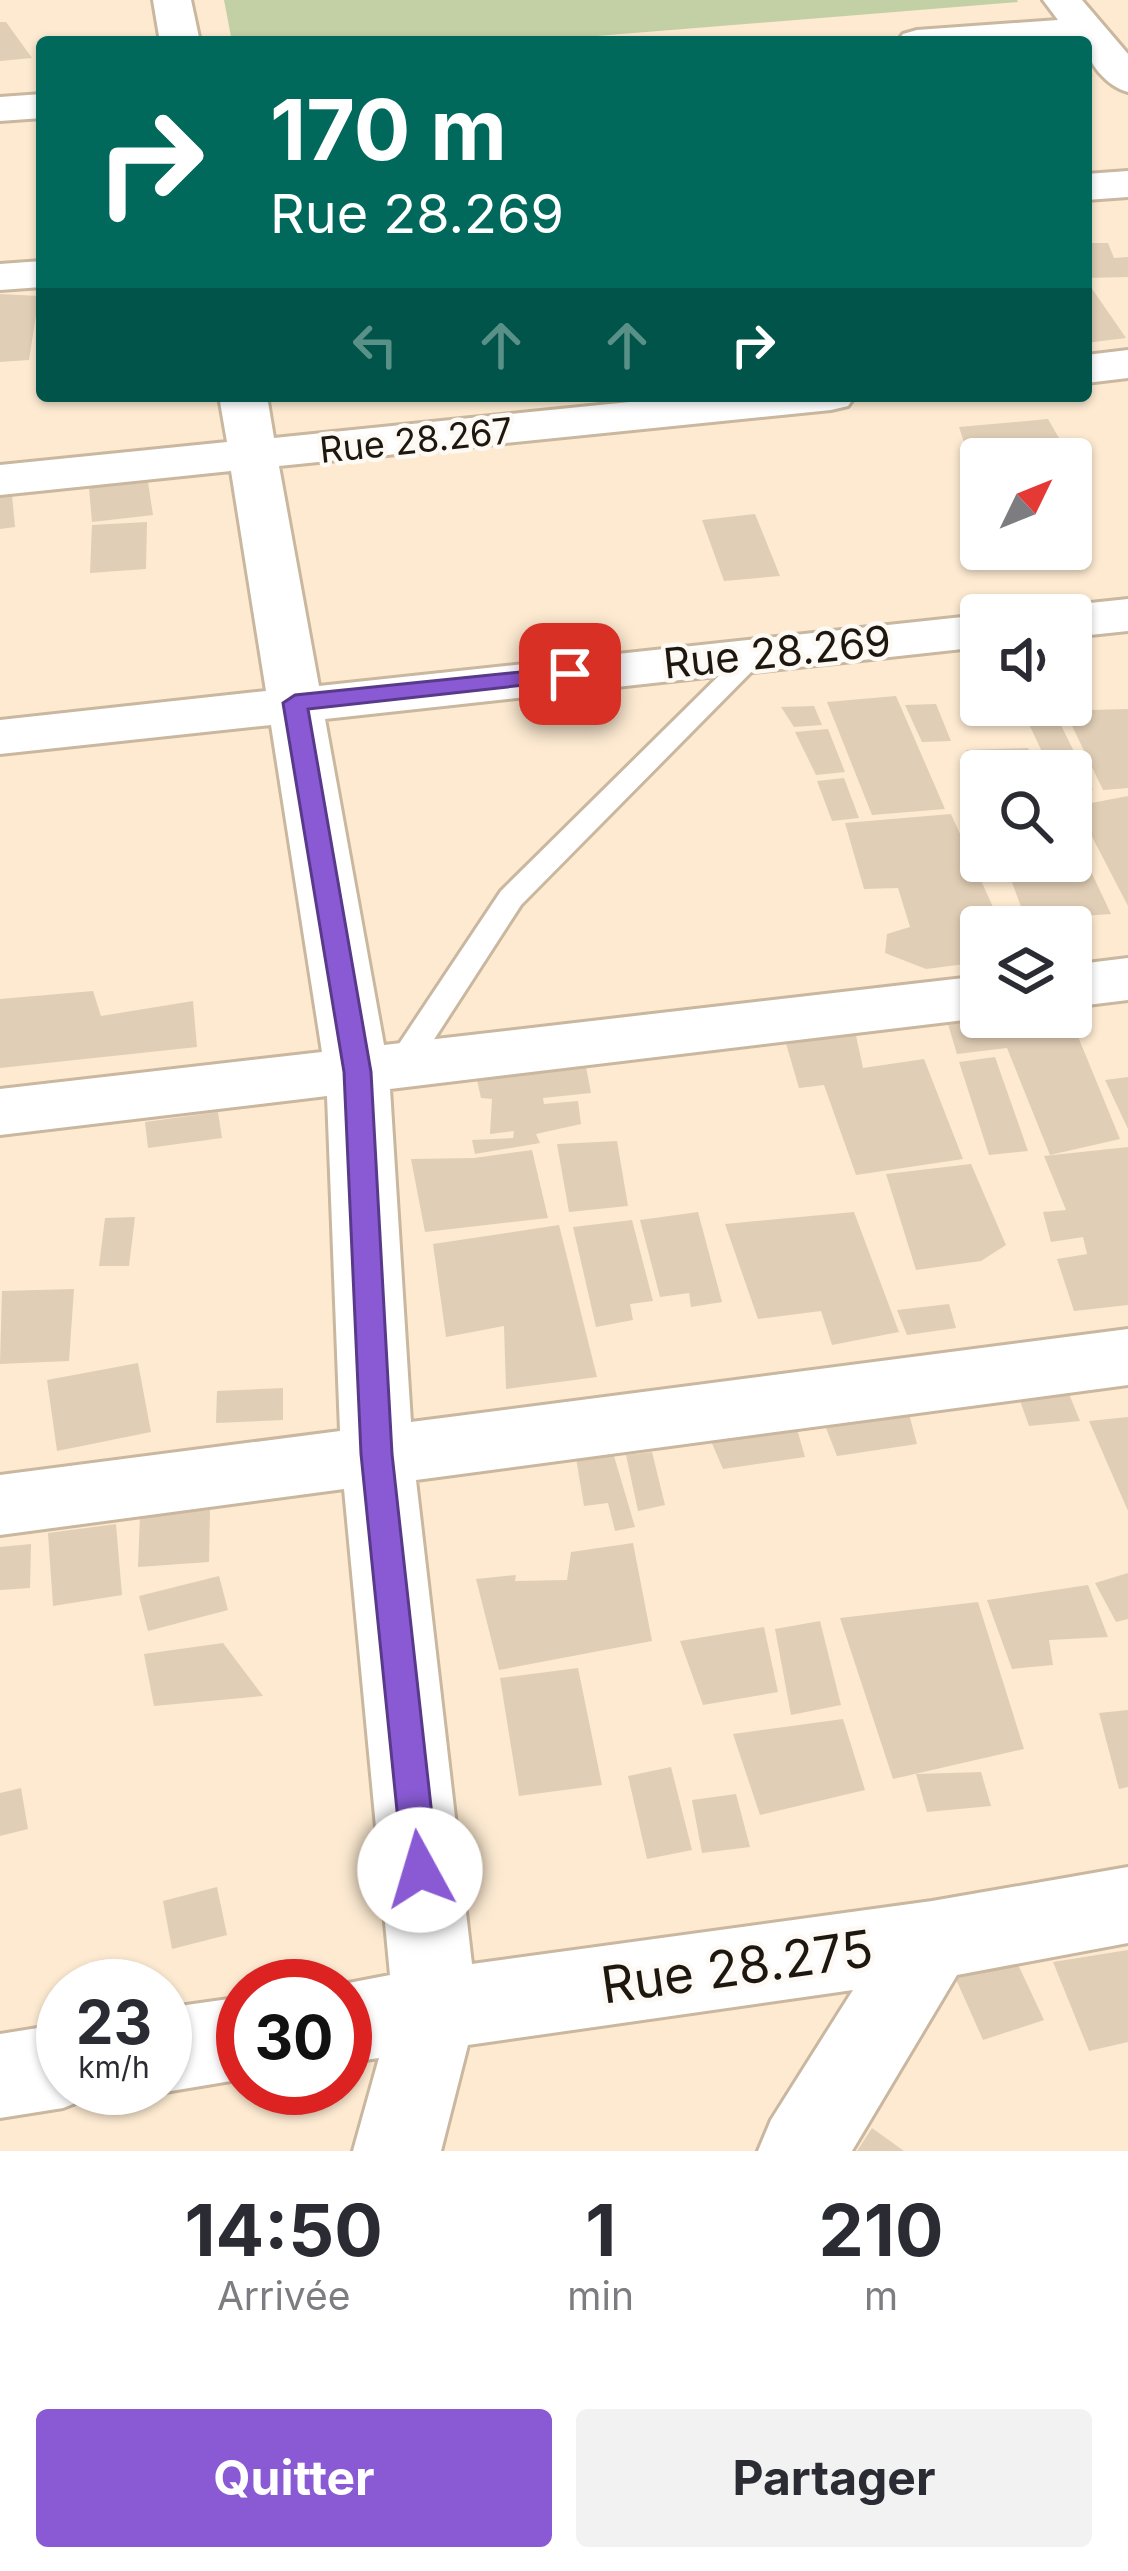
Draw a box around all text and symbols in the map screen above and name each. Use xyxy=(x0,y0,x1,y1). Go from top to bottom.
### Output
text: 170 m xyxy=(270,79,507,180)
icon: right xyxy=(72,84,228,240)
text: Rue 28.269 xyxy=(270,181,564,246)
icon: left xyxy=(342,312,408,378)
icon: ahead xyxy=(468,312,534,378)
icon: ahead xyxy=(594,312,660,378)
icon: right xyxy=(720,312,786,378)
street label: Rue 28.267 xyxy=(317,408,515,472)
north arrow xyxy=(960,438,1092,570)
map controls xyxy=(960,438,1092,1038)
button: sound xyxy=(960,594,1092,726)
street label: Rue 28.269 xyxy=(661,614,893,689)
pin xyxy=(519,623,621,725)
icon: arrive xyxy=(537,641,603,707)
button: search xyxy=(960,750,1092,882)
button: layers xyxy=(960,906,1092,1038)
position arrow xyxy=(357,1807,483,1933)
street label: Rue 28.275 xyxy=(597,1917,877,2016)
speed limit sign: 30 xyxy=(216,1959,372,2115)
text: 23 xyxy=(76,1986,152,2058)
text: km/h xyxy=(78,2049,150,2085)
text: 14:50 xyxy=(185,2186,383,2273)
text: 1 xyxy=(585,2186,616,2273)
text: 210 xyxy=(819,2186,943,2273)
text: Arrivée xyxy=(217,2272,350,2319)
text: min xyxy=(567,2272,634,2319)
text: m xyxy=(864,2272,898,2319)
button: Quitter xyxy=(36,2409,552,2547)
button: Partager xyxy=(576,2409,1092,2547)

